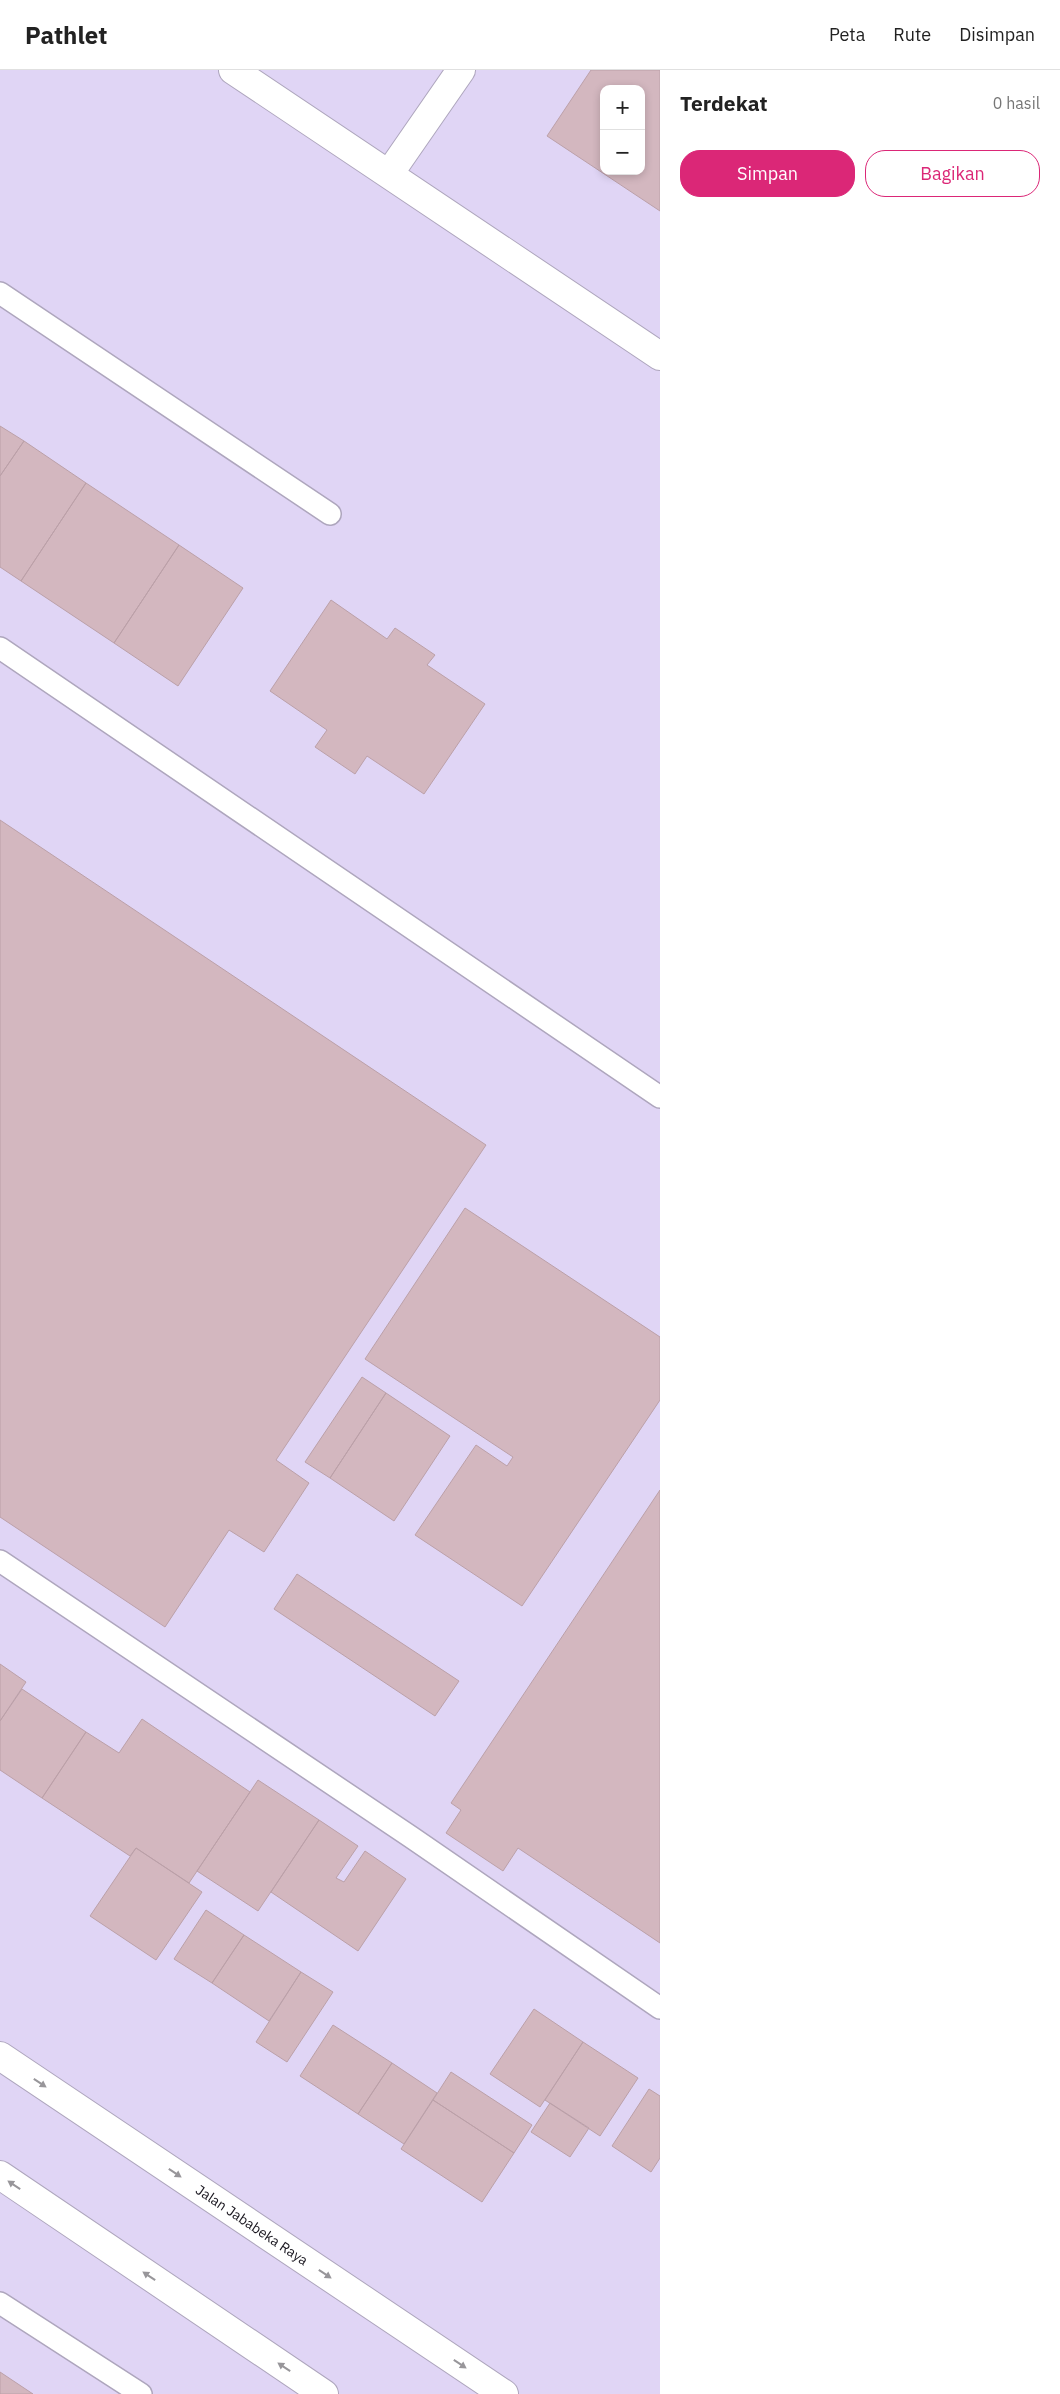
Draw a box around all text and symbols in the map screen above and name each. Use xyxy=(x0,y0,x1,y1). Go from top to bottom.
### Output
text: Pathlet xyxy=(25,19,107,51)
text: Peta xyxy=(829,23,865,46)
text: Rute xyxy=(893,23,931,46)
text: Disimpan xyxy=(959,23,1035,46)
map controls xyxy=(600,85,645,175)
button: + xyxy=(600,85,645,130)
text: Terdekat xyxy=(680,89,768,117)
text: 0 hasil xyxy=(993,93,1040,113)
button: − xyxy=(600,130,645,175)
button: Simpan xyxy=(680,150,855,197)
button: Bagikan xyxy=(865,150,1040,197)
one-way arrow xyxy=(34,2078,47,2088)
one-way arrow xyxy=(169,2168,182,2178)
one-way arrow xyxy=(8,2180,21,2190)
street label: Jalan Jababeka Raya xyxy=(192,2181,312,2270)
one-way arrow xyxy=(318,2269,332,2278)
one-way arrow xyxy=(142,2271,156,2281)
one-way arrow xyxy=(453,2359,467,2369)
one-way arrow xyxy=(277,2362,290,2372)

